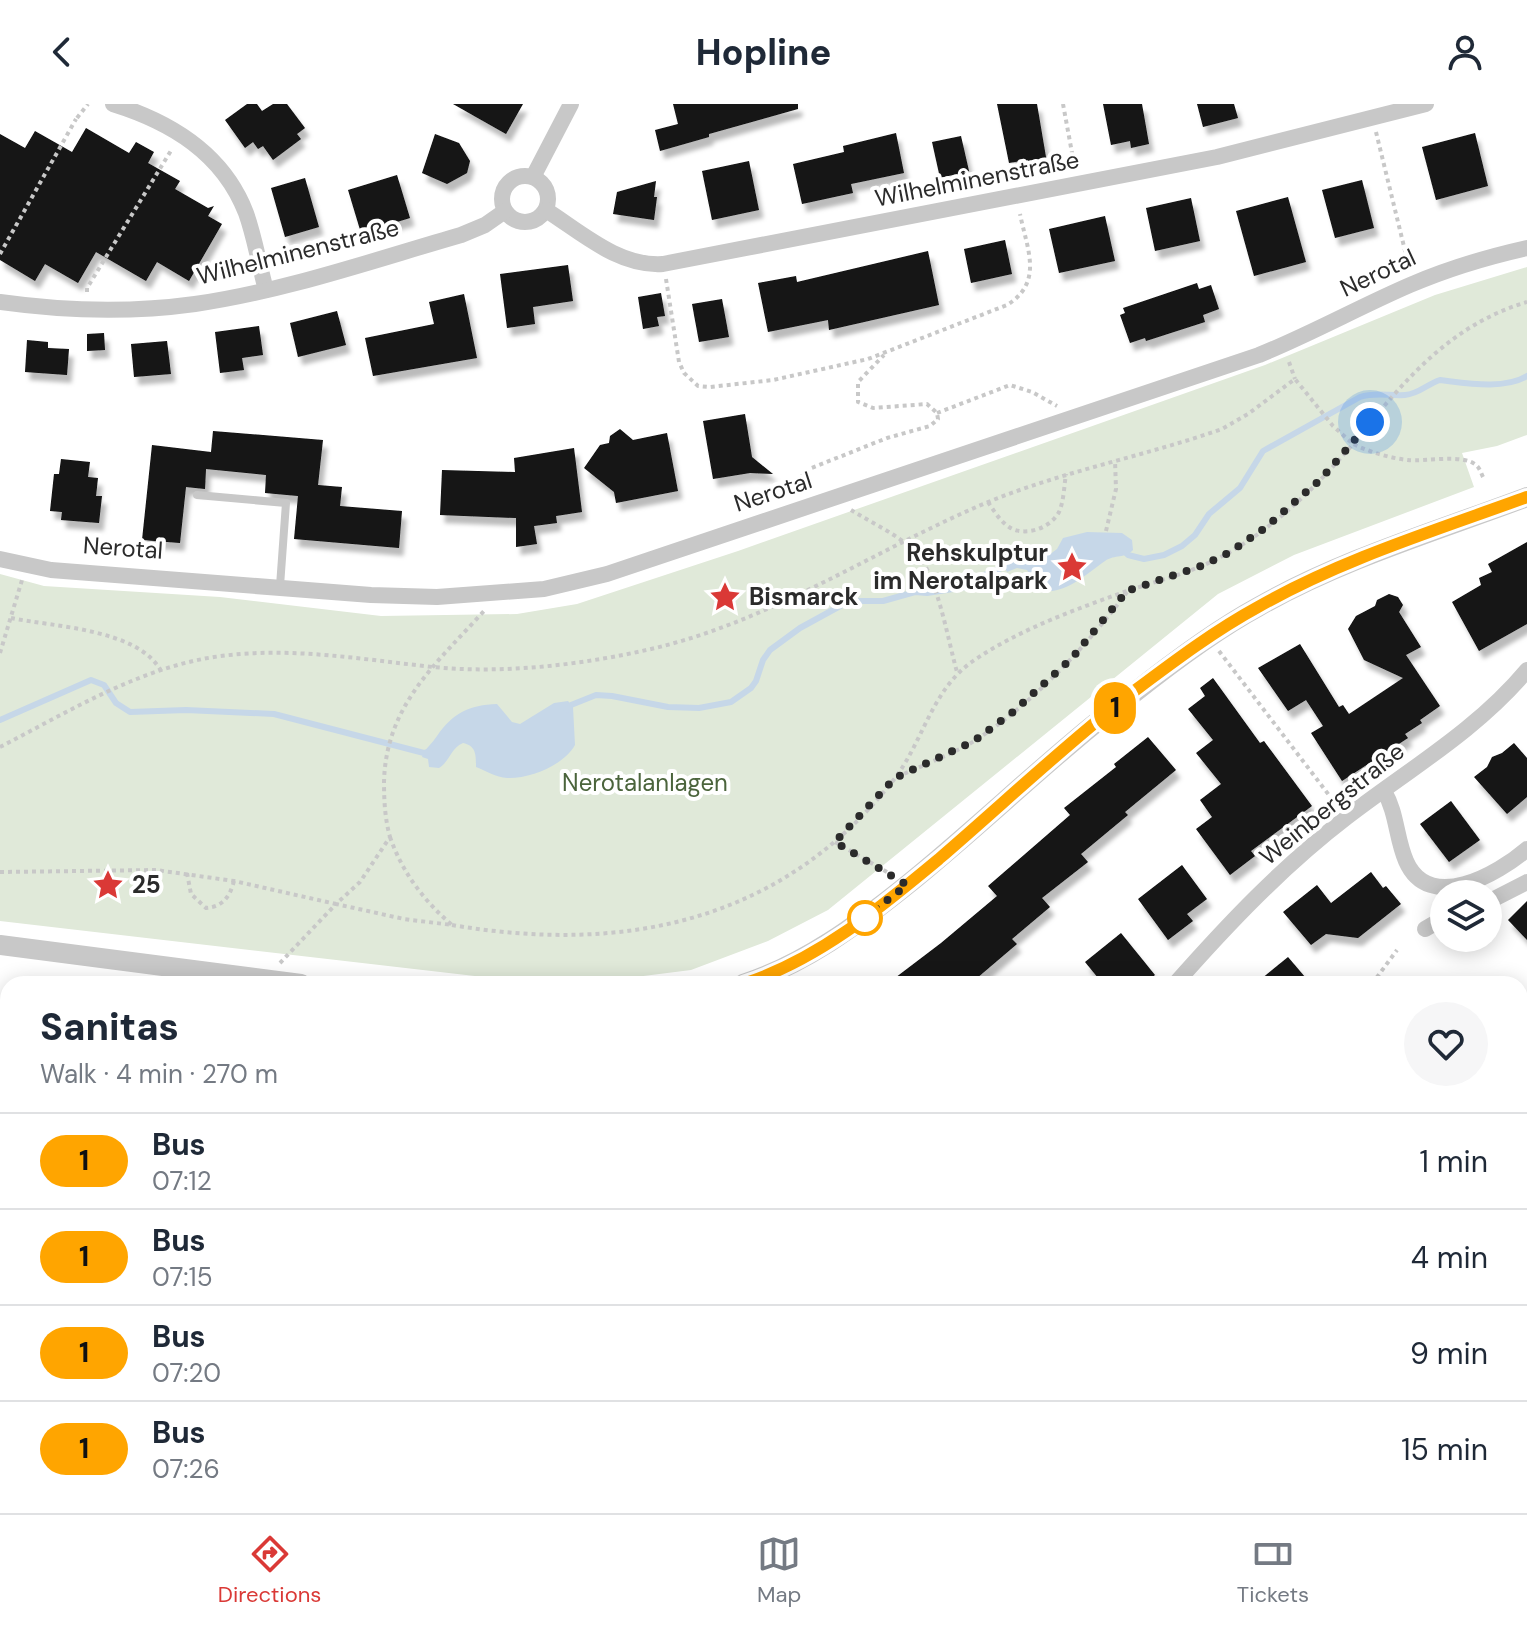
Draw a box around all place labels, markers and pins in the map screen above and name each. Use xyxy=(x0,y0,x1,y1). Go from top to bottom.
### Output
place label: Rehskulptur im Nerotalpark xyxy=(873,537,1048,596)
place icon: Rehskulptur im Nerotalpark xyxy=(1055,550,1089,584)
place icon: Bismarck xyxy=(708,580,742,614)
place label: Bismarck xyxy=(749,581,858,612)
place icon: 25 xyxy=(91,868,125,902)
place label: 25 xyxy=(132,869,161,900)
unlabelled marker xyxy=(848,901,882,935)

